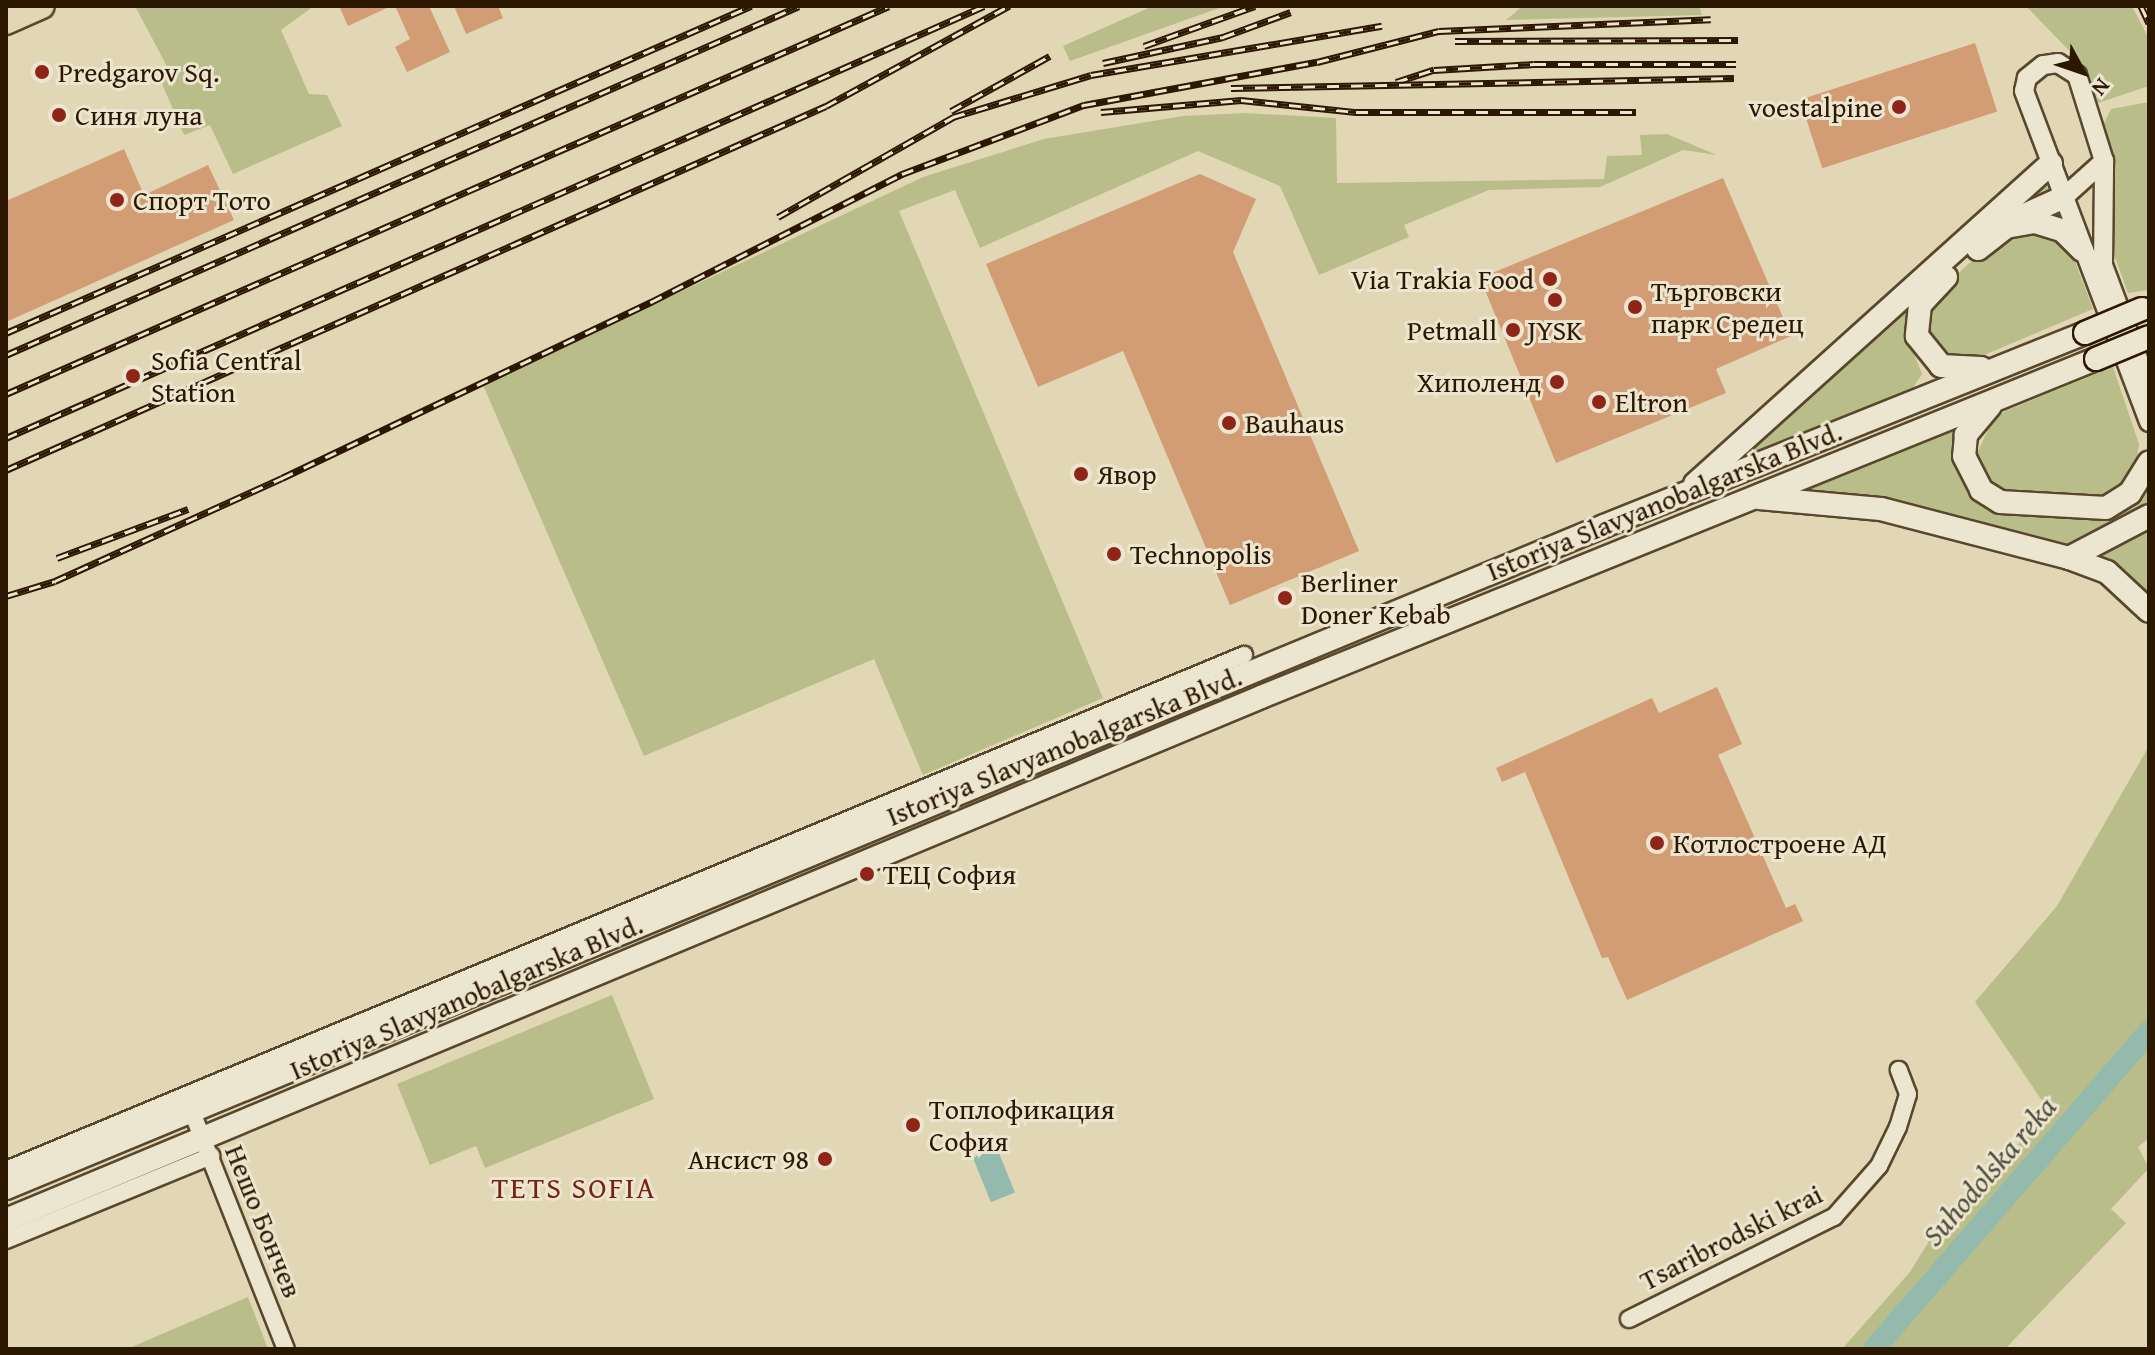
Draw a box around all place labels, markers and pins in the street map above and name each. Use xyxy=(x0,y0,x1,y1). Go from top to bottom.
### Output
place label: Predgarov Sq. xyxy=(58,55,220,89)
marker: Predgarov Sq. xyxy=(33,63,51,81)
place label: voestalpine xyxy=(1748,90,1883,124)
place label: Синя луна xyxy=(75,98,203,132)
marker: voestalpine xyxy=(1890,98,1908,116)
marker: Синя луна xyxy=(50,106,68,124)
place label: Спорт Тото xyxy=(133,183,271,217)
marker: Спорт Тото xyxy=(108,191,126,209)
place label: Via Trakia Food xyxy=(1351,262,1534,296)
marker: Via Trakia Food xyxy=(1541,270,1559,288)
place label: Търговски парк Средец xyxy=(1651,274,1804,340)
marker: JYSK xyxy=(1546,291,1564,309)
marker: Търговски парк Средец xyxy=(1626,298,1644,316)
place label: Petmall xyxy=(1407,313,1497,347)
place label: JYSK xyxy=(1527,313,1583,347)
marker: Petmall xyxy=(1504,321,1522,339)
place label: Sofia Central Station xyxy=(151,343,302,409)
marker: Sofia Central Station xyxy=(122,365,144,387)
place label: Хиполенд xyxy=(1417,365,1541,399)
marker: Хиполенд xyxy=(1548,373,1566,391)
place label: Eltron xyxy=(1615,385,1688,419)
marker: Eltron xyxy=(1590,393,1608,411)
place label: Bauhaus xyxy=(1245,406,1344,440)
marker: Bauhaus xyxy=(1220,414,1238,432)
place label: Явор xyxy=(1097,457,1156,491)
marker: Явор xyxy=(1072,465,1090,483)
place label: Technopolis xyxy=(1130,537,1272,571)
marker: Technopolis xyxy=(1105,545,1123,563)
place label: Berliner Doner Kebab xyxy=(1301,565,1451,631)
marker: Berliner Doner Kebab xyxy=(1276,589,1294,607)
place label: Котлостроене АД xyxy=(1673,826,1887,860)
marker: Котлостроене АД xyxy=(1648,834,1666,852)
place label: ТЕЦ София xyxy=(883,857,1016,891)
marker: ТЕЦ София xyxy=(858,865,876,883)
place label: Топлофикация София xyxy=(929,1092,1115,1158)
marker: Топлофикация София xyxy=(904,1116,922,1134)
place label: Ансист 98 xyxy=(688,1142,809,1176)
marker: Ансист 98 xyxy=(816,1150,834,1168)

